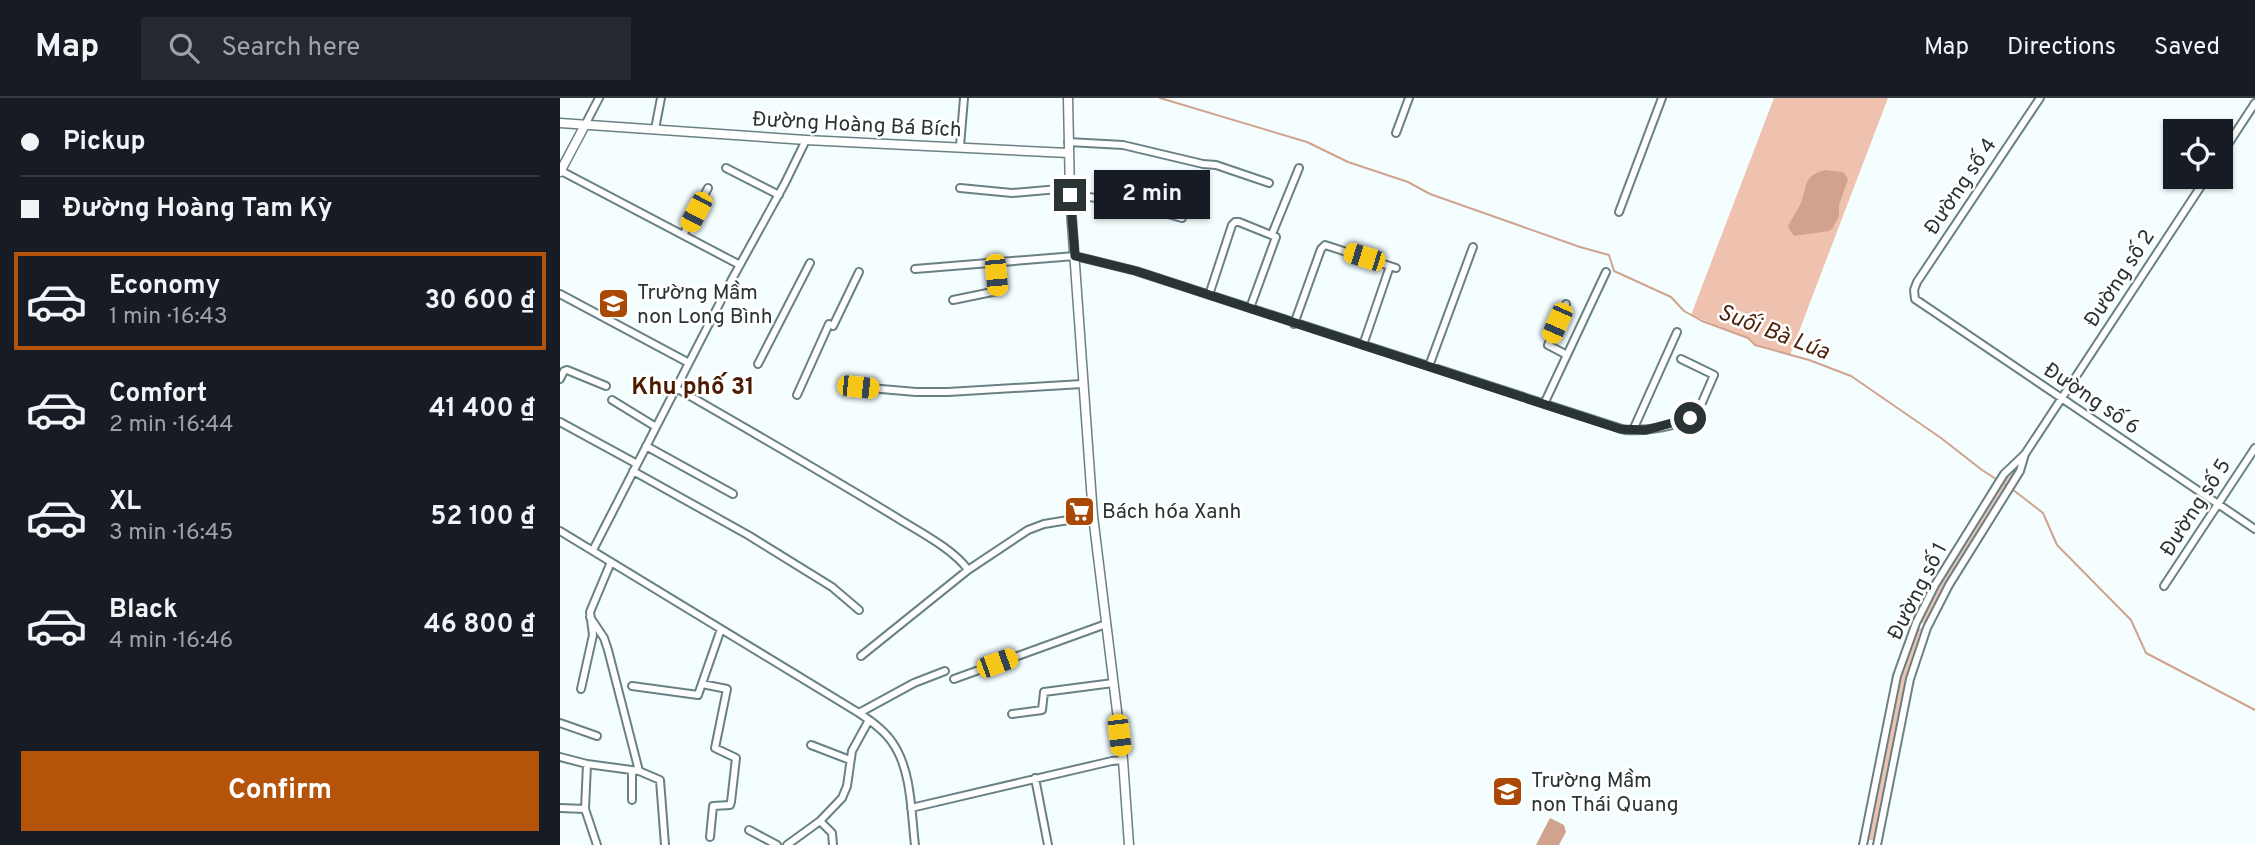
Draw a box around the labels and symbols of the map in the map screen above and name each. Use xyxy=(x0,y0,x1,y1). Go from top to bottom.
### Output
street label: Đường Hoàng Bá Bích xyxy=(752,107,962,144)
street label: Đường số 4 xyxy=(1919,133,2003,240)
callout: 2 min xyxy=(1094,170,1210,220)
route end xyxy=(1054,179,1086,211)
car xyxy=(677,189,716,235)
street label: Đường số 2 xyxy=(2079,225,2162,333)
car xyxy=(1341,241,1388,273)
car xyxy=(984,253,1009,297)
place label: Trường Mầm non Long Bình xyxy=(637,280,773,331)
school or university icon: Trường Mầm non Long Bình xyxy=(597,287,631,321)
water label: Suối Bà Lúa xyxy=(1713,298,1833,368)
car xyxy=(1539,300,1576,346)
street label: Đường số 6 xyxy=(2038,357,2145,441)
district label: Khu phố 31 xyxy=(631,372,755,403)
car xyxy=(837,374,880,400)
route start xyxy=(1674,402,1706,434)
street label: Đường số 5 xyxy=(2155,454,2238,562)
supermarket icon: Bách hóa Xanh xyxy=(1062,494,1096,528)
place label: Bách hóa Xanh xyxy=(1102,499,1241,526)
street label: Đường số 1 xyxy=(1882,538,1954,645)
car xyxy=(974,646,1021,680)
car xyxy=(1107,713,1132,757)
place label: Trường Mầm non Thái Quang xyxy=(1531,768,1679,819)
school or university icon: Trường Mầm non Thái Quang xyxy=(1491,775,1525,809)

